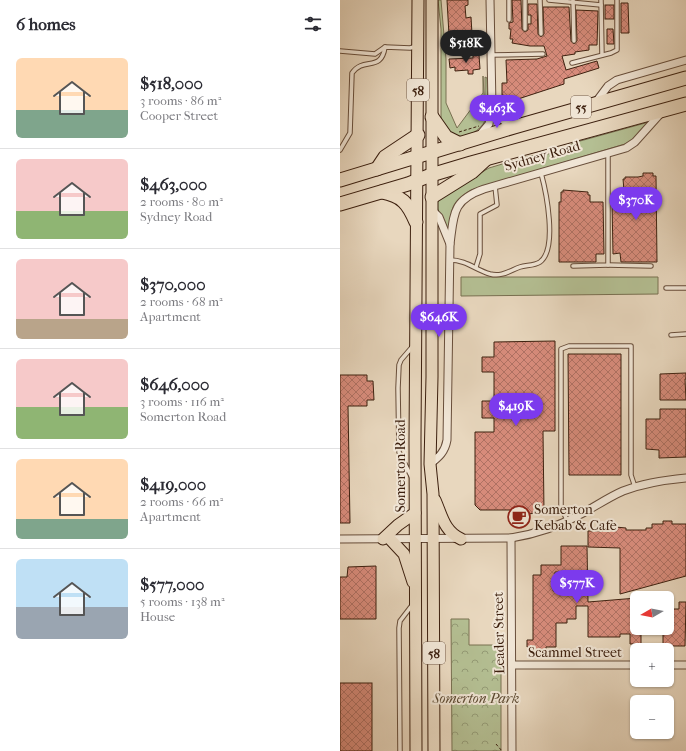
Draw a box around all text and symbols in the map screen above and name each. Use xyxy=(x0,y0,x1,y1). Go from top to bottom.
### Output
icon: filters xyxy=(302,13,324,35)
text: 6 homes xyxy=(16,14,76,34)
pin: $518K xyxy=(438,30,494,64)
text: $518K xyxy=(449,35,483,50)
text: $518,000 xyxy=(140,73,203,93)
icon: home xyxy=(48,74,96,122)
road number: 58 xyxy=(407,79,429,101)
text: 3 rooms · 86 m² xyxy=(140,93,221,108)
pin: $463K xyxy=(469,95,525,129)
road number: 55 xyxy=(571,96,591,118)
text: $463K xyxy=(479,100,515,115)
text: Cooper Street xyxy=(140,108,218,123)
street label: Sydney Road xyxy=(502,137,582,175)
text: $463,000 xyxy=(140,174,207,194)
icon: home xyxy=(48,175,96,223)
pin: $370K xyxy=(608,187,664,221)
text: $370K xyxy=(618,192,654,207)
text: 2 rooms · 80 m² xyxy=(140,194,223,209)
text: Sydney Road xyxy=(140,209,212,224)
text: $370,000 xyxy=(140,274,206,294)
icon: home xyxy=(48,275,96,323)
text: 2 rooms · 68 m² xyxy=(140,294,223,309)
pin: $646K xyxy=(411,304,467,338)
text: Apartment xyxy=(140,309,201,324)
text: $646K xyxy=(420,309,458,324)
text: $646,000 xyxy=(140,374,209,394)
icon: home xyxy=(48,375,96,423)
pin: $419K xyxy=(488,393,544,427)
text: 3 rooms · 116 m² xyxy=(140,394,224,409)
text: $419K xyxy=(498,398,534,413)
text: Somerton Road xyxy=(140,409,226,424)
street label: Somerton Road xyxy=(392,419,409,513)
text: $419,000 xyxy=(140,474,206,494)
icon: home xyxy=(48,475,96,523)
text: 2 rooms · 66 m² xyxy=(140,494,223,509)
place label: Somerton Kebab & Cafe xyxy=(534,501,617,534)
cafe icon: Somerton Kebab & Cafe xyxy=(506,504,532,530)
text: Apartment xyxy=(140,509,201,524)
pin: $577K xyxy=(549,570,605,604)
text: $577,000 xyxy=(140,574,204,594)
icon: home xyxy=(48,575,96,623)
text: $577K xyxy=(560,575,594,590)
north arrow xyxy=(630,591,674,635)
map controls xyxy=(630,591,674,739)
street label: Leader Street xyxy=(490,592,508,674)
text: 5 rooms · 138 m² xyxy=(140,594,225,609)
text: House xyxy=(140,609,175,624)
road number: 58 xyxy=(423,642,445,664)
button: + xyxy=(630,643,674,687)
street label: Scammel Street xyxy=(528,644,622,661)
park label: Somerton Park xyxy=(432,690,519,707)
button: − xyxy=(630,695,674,739)

